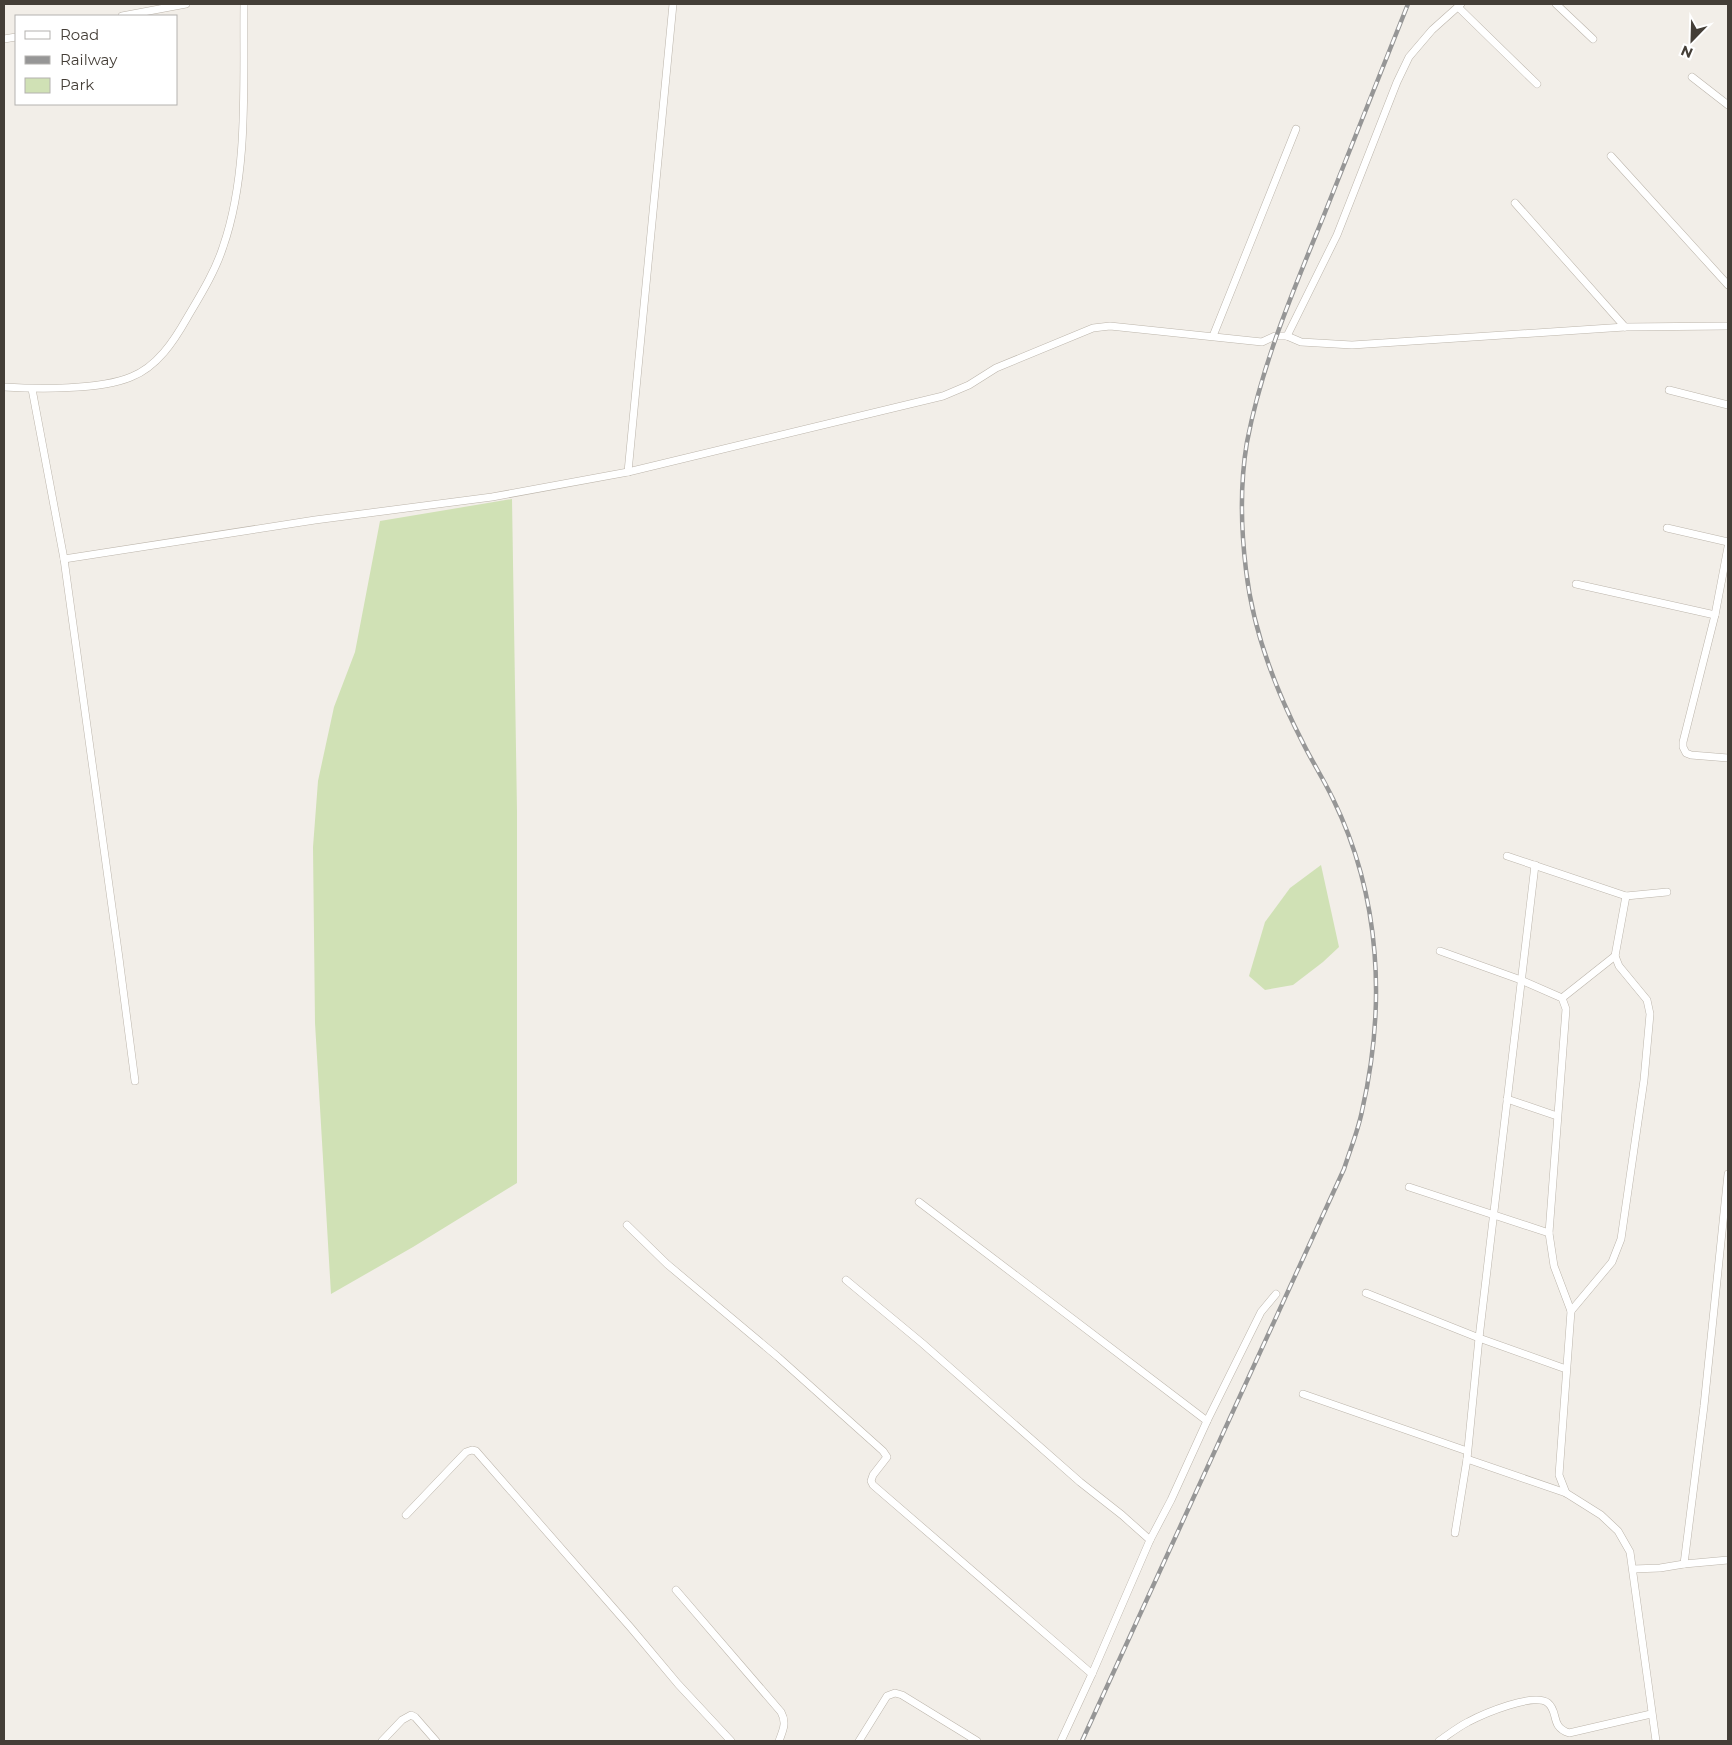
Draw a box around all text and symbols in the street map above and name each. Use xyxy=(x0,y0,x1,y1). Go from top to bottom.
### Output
legend xyxy=(15,15,178,105)
north arrow xyxy=(1667,15,1717,65)
text: Road xyxy=(60,25,99,44)
text: N xyxy=(1678,41,1696,62)
text: Railway xyxy=(60,50,118,69)
text: Park xyxy=(60,75,94,94)

